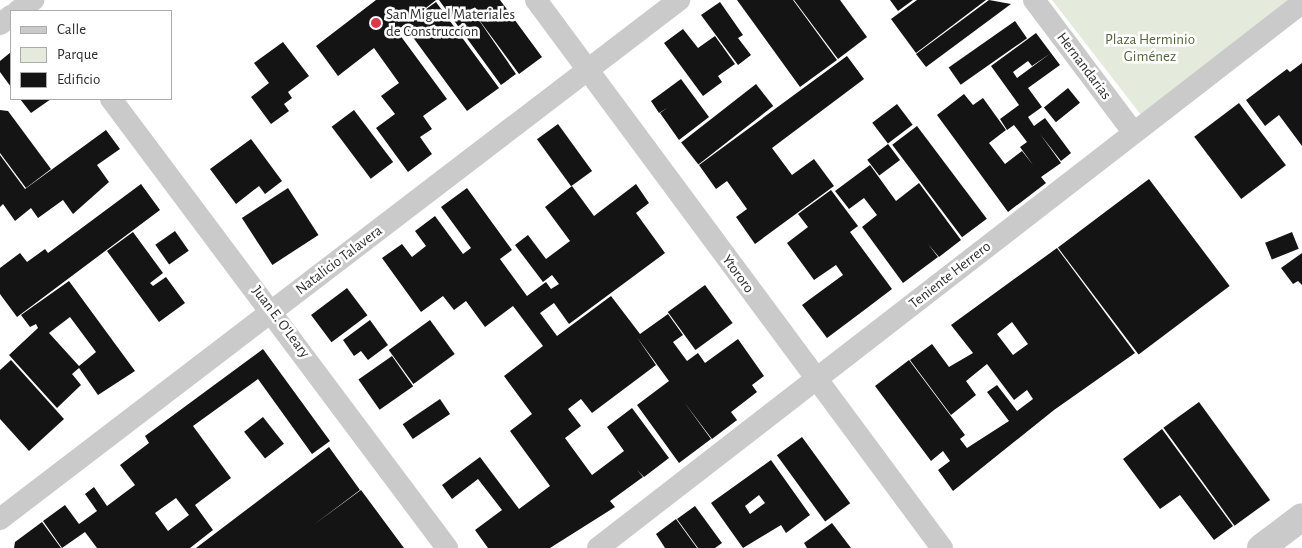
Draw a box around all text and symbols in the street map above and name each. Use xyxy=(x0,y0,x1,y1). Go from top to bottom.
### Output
place label: San Miguel Materiales de Construccíon xyxy=(386,5,515,40)
legend xyxy=(10,10,172,100)
marker: San Miguel Materiales de Construccíon xyxy=(370,17,382,29)
text: Calle xyxy=(57,22,86,37)
street label: Hernandarias xyxy=(1053,29,1115,103)
park label: Plaza Herminio Giménez xyxy=(1105,30,1195,65)
text: Parque xyxy=(57,47,98,62)
text: Edificio xyxy=(57,72,100,87)
street label: Natalicio Talavera xyxy=(292,222,386,298)
street label: Teniente Herrero xyxy=(905,237,995,313)
street label: Ytororo xyxy=(718,251,758,297)
street label: Juan E. O'Leary xyxy=(248,283,314,361)

